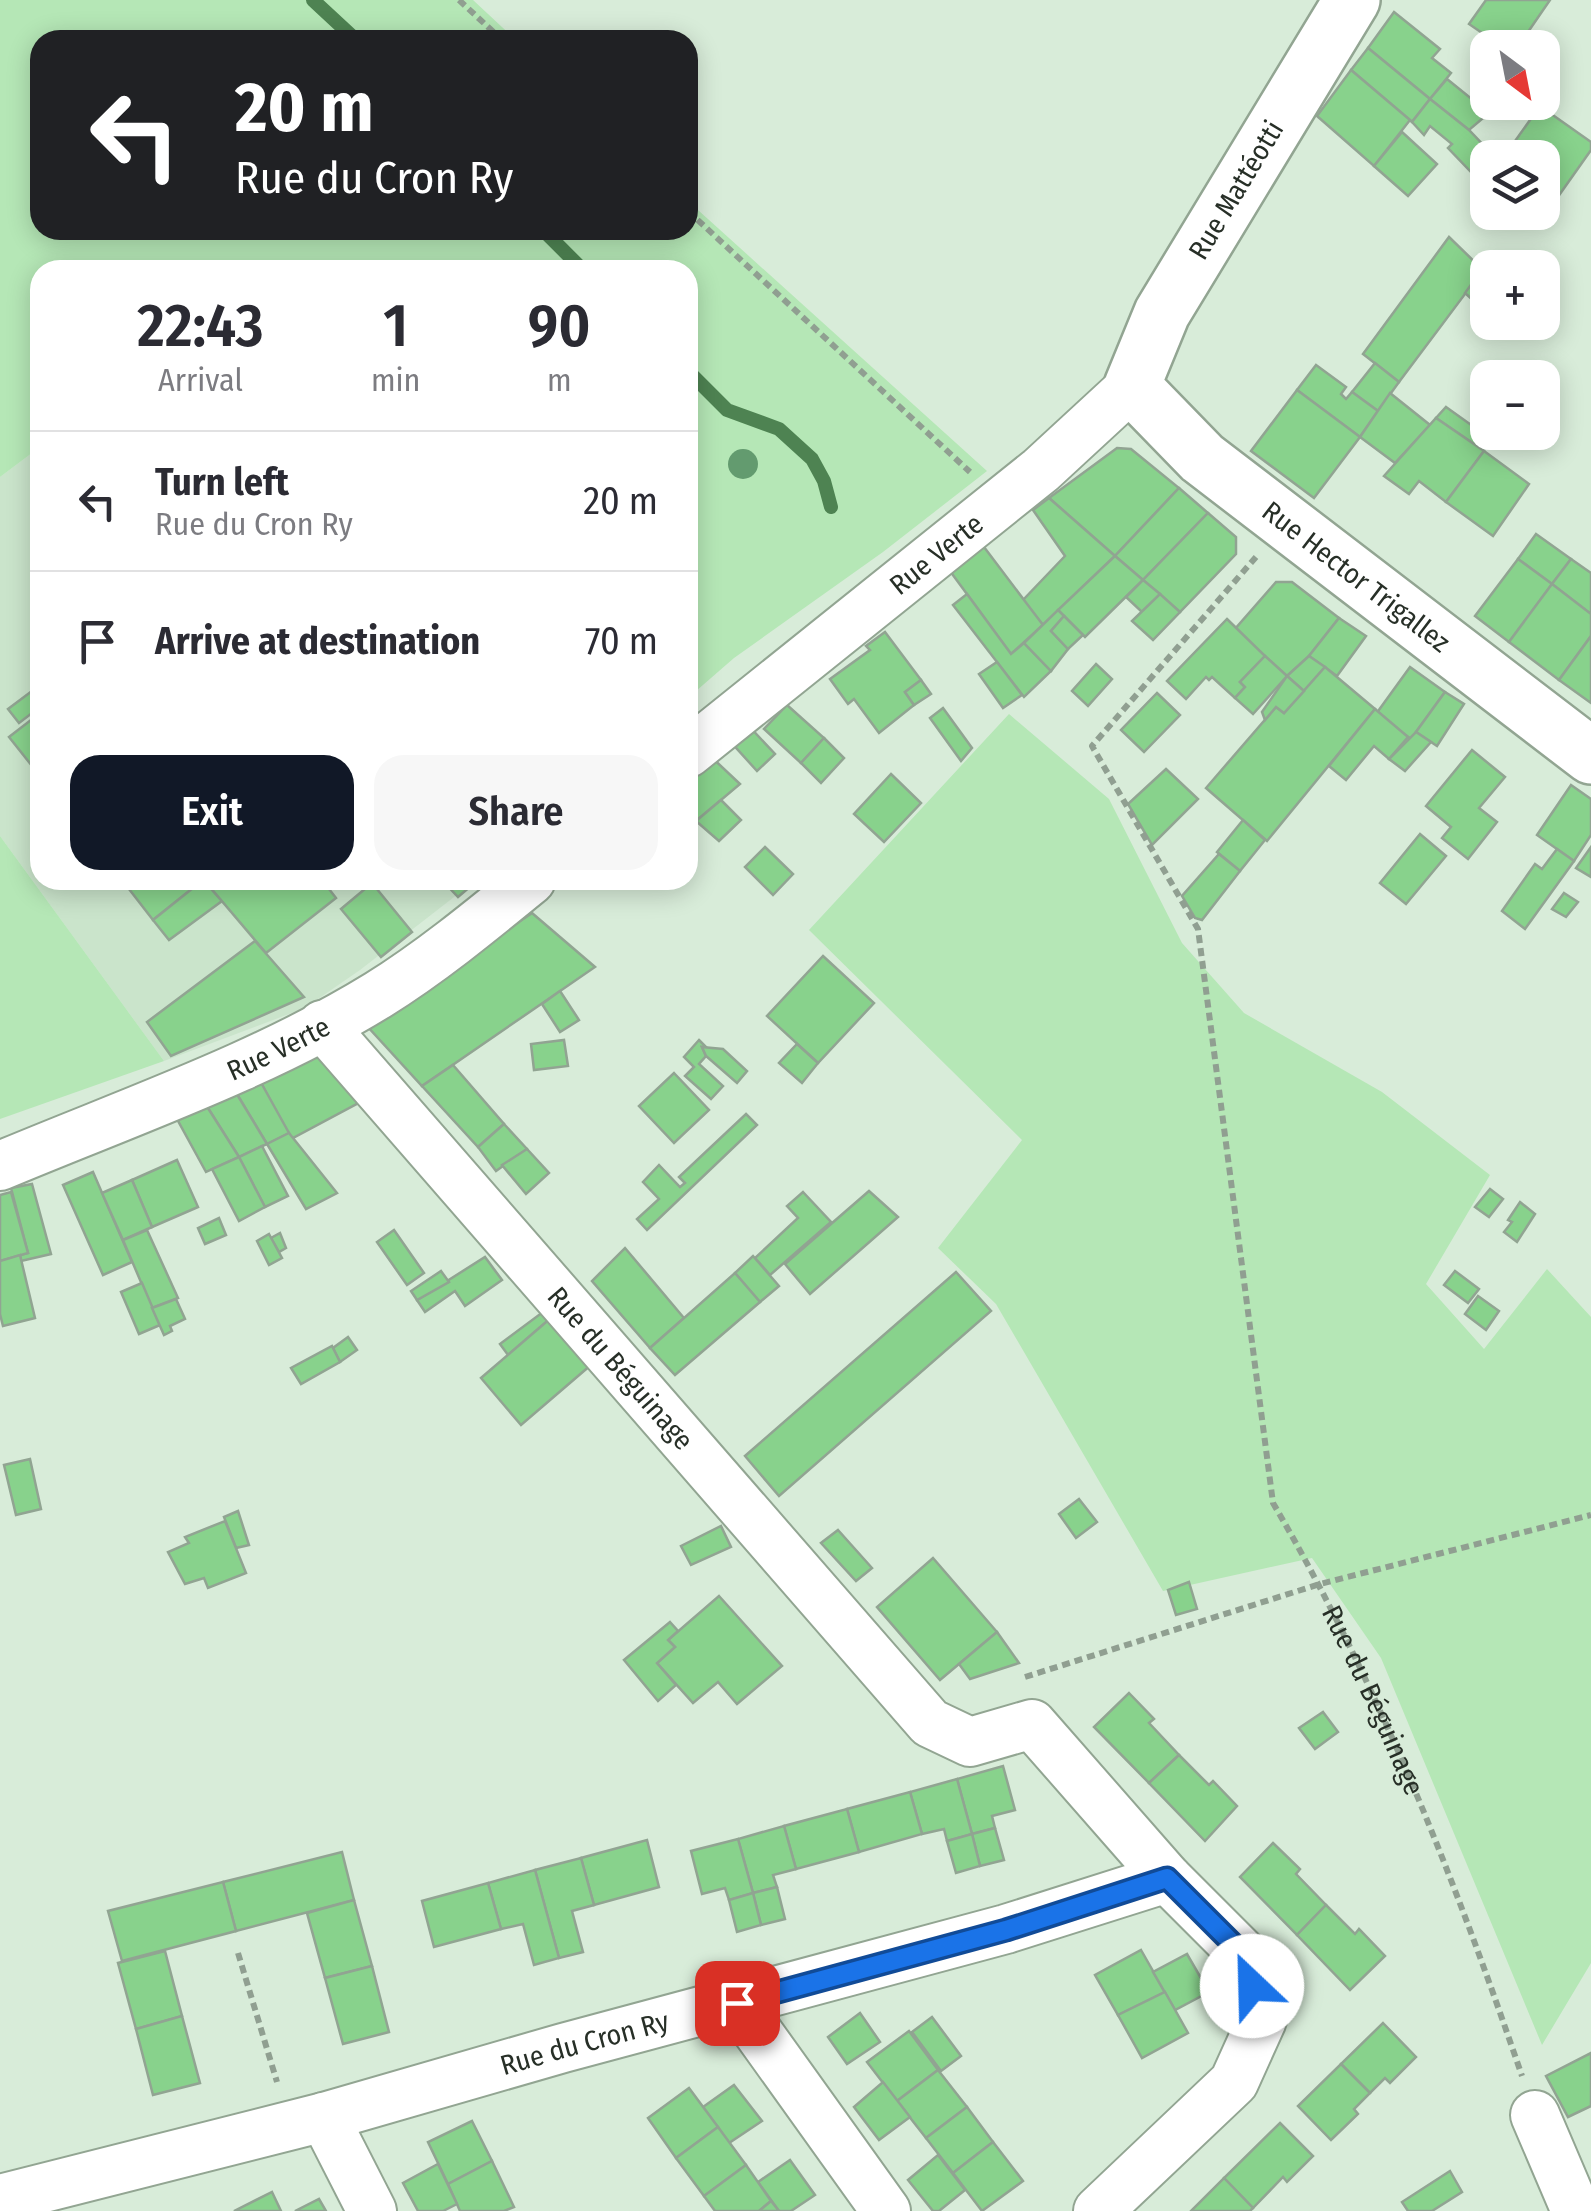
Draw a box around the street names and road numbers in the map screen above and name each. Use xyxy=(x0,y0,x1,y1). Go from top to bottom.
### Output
street label: Rue Mattéotti xyxy=(1182,115,1290,265)
street label: Rue Hector Trigallez xyxy=(1256,494,1457,659)
street label: Rue Verte xyxy=(883,507,989,601)
street label: Rue Verte xyxy=(222,1009,335,1087)
street label: Rue du Béguinage xyxy=(541,1280,701,1456)
street label: Rue du Béguinage xyxy=(1315,1600,1431,1800)
street label: Rue du Cron Ry xyxy=(496,2004,673,2082)

